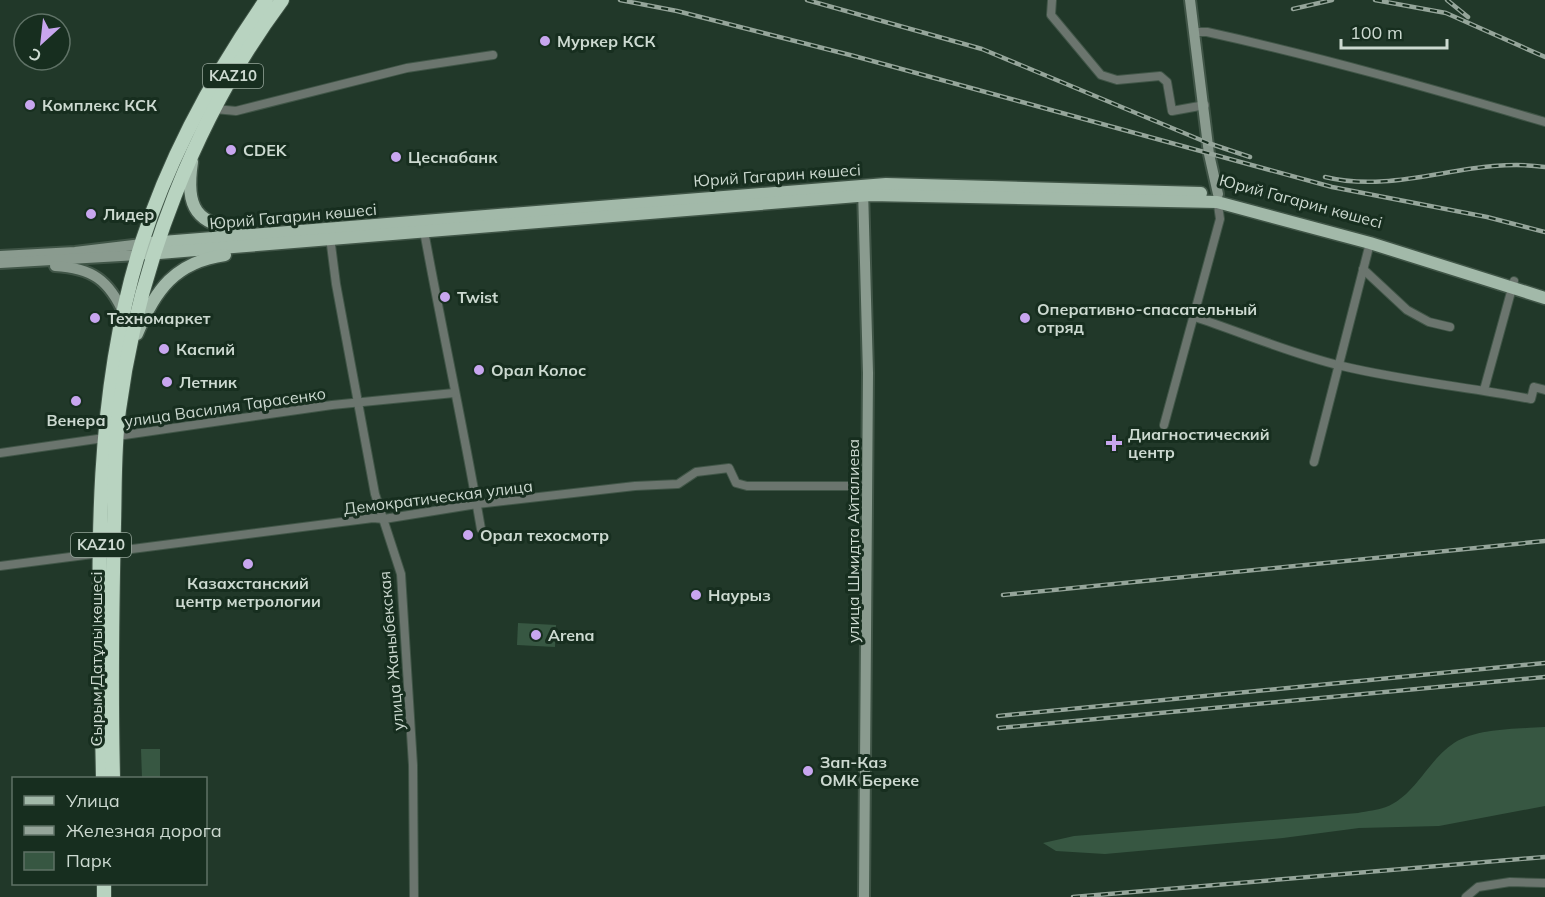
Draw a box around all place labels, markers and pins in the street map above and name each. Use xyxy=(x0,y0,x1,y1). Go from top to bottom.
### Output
place label: Муркер КСК xyxy=(557,31,655,51)
marker: Муркер КСК xyxy=(538,34,552,48)
place label: Комплекс КСК xyxy=(42,95,157,115)
marker: Комплекс КСК xyxy=(23,98,37,112)
place label: CDEK xyxy=(243,140,288,160)
marker: CDEK xyxy=(224,143,238,157)
place label: Цеснабанк xyxy=(408,147,498,167)
marker: Цеснабанк xyxy=(389,150,403,164)
place label: Лидер xyxy=(103,204,154,224)
marker: Лидер xyxy=(84,207,98,221)
place label: Twist xyxy=(457,287,498,307)
marker: Twist xyxy=(438,290,452,304)
place label: Оперативно-спасательный отряд xyxy=(1037,299,1257,337)
place label: Техномаркет xyxy=(107,308,211,328)
marker: Техномаркет xyxy=(88,311,102,325)
marker: Оперативно-спасательный отряд xyxy=(1018,311,1032,325)
place label: Каспий xyxy=(176,339,235,359)
marker: Каспий xyxy=(157,342,171,356)
place label: Орал Колос xyxy=(491,360,586,380)
marker: Орал Колос xyxy=(472,363,486,377)
place label: Летник xyxy=(179,372,238,392)
marker: Летник xyxy=(160,375,174,389)
marker: Венера xyxy=(69,394,83,408)
place label: Венера xyxy=(46,410,106,430)
place label: Диагностический центр xyxy=(1128,424,1270,462)
marker: Диагностический центр xyxy=(1105,434,1123,452)
place label: Орал техосмотр xyxy=(480,525,609,545)
marker: Орал техосмотр xyxy=(461,528,475,542)
marker: Казахстанский центр метрологии xyxy=(241,557,255,571)
place label: Казахстанский центр метрологии xyxy=(175,573,321,611)
place label: Наурыз xyxy=(708,585,771,605)
marker: Наурыз xyxy=(689,588,703,602)
place label: Arena xyxy=(548,625,595,645)
marker: Arena xyxy=(529,628,543,642)
place label: Зап-Каз ОМК Береке xyxy=(820,752,919,790)
marker: Зап-Каз ОМК Береке xyxy=(801,764,815,778)

